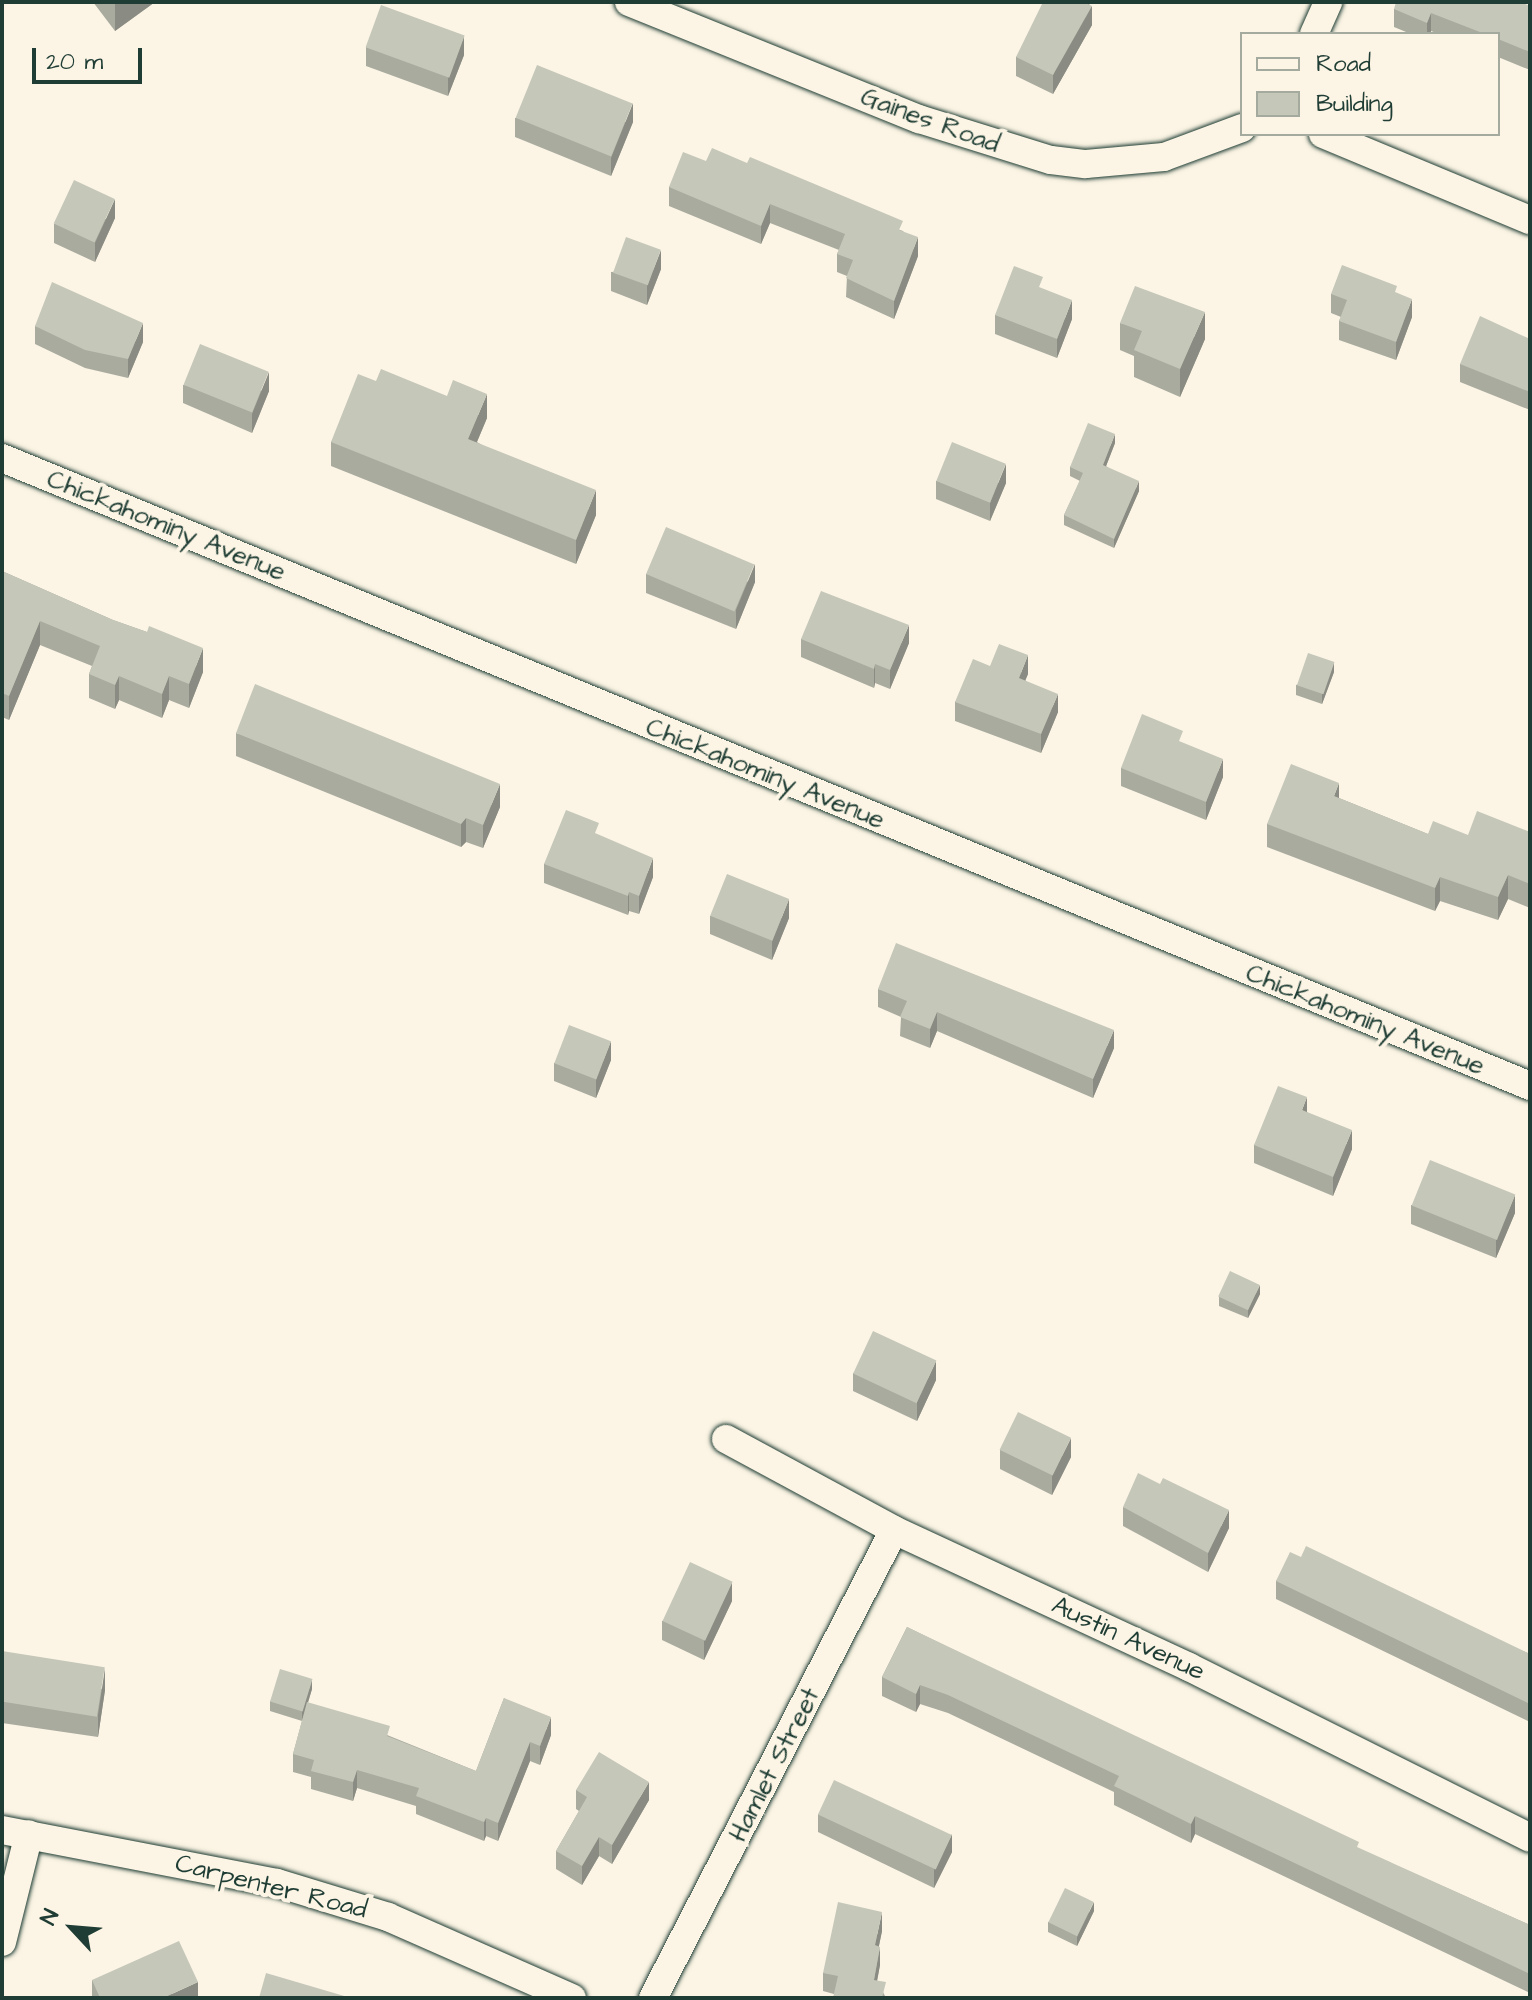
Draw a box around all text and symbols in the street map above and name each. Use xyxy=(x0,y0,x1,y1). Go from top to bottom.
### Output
scale bar xyxy=(36,32,146,82)
legend xyxy=(1240,32,1500,136)
text: 20 m xyxy=(46,45,103,79)
text: Road xyxy=(1316,47,1371,81)
street label: Gaines Road xyxy=(856,81,1004,161)
text: Building xyxy=(1316,87,1393,121)
street label: Chickahominy Avenue xyxy=(42,464,290,588)
street label: Chickahominy Avenue xyxy=(641,712,889,836)
street label: Chickahominy Avenue xyxy=(1241,958,1489,1082)
street label: Austin Avenue xyxy=(1047,1590,1209,1688)
street label: Hamlet Street xyxy=(723,1683,827,1847)
street label: Carpenter Road xyxy=(172,1848,370,1926)
north arrow xyxy=(32,1888,112,1968)
text: N xyxy=(33,1904,67,1930)

